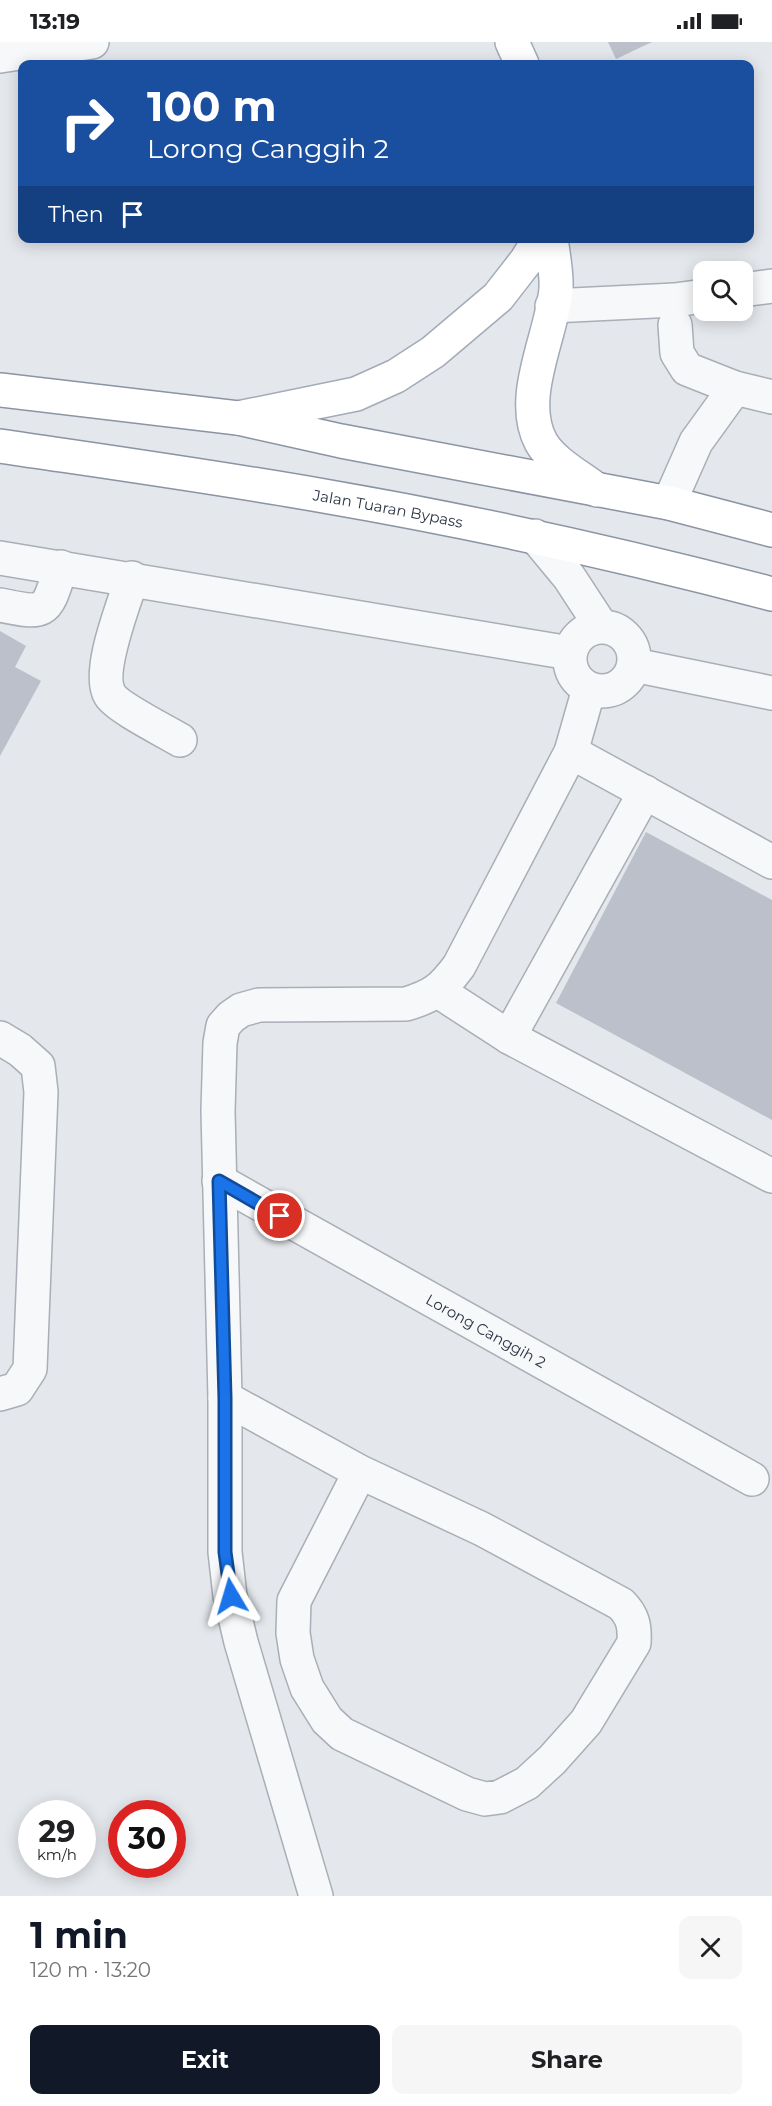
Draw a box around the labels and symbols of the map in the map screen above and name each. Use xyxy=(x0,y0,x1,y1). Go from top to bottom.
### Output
street label: Jalan Tuaran Bypass xyxy=(311,485,465,531)
pin xyxy=(254,1190,305,1241)
street label: Lorong Canggih 2 xyxy=(423,1289,549,1371)
position arrow xyxy=(199,1564,263,1628)
speed limit sign: 30 xyxy=(108,1800,186,1878)

